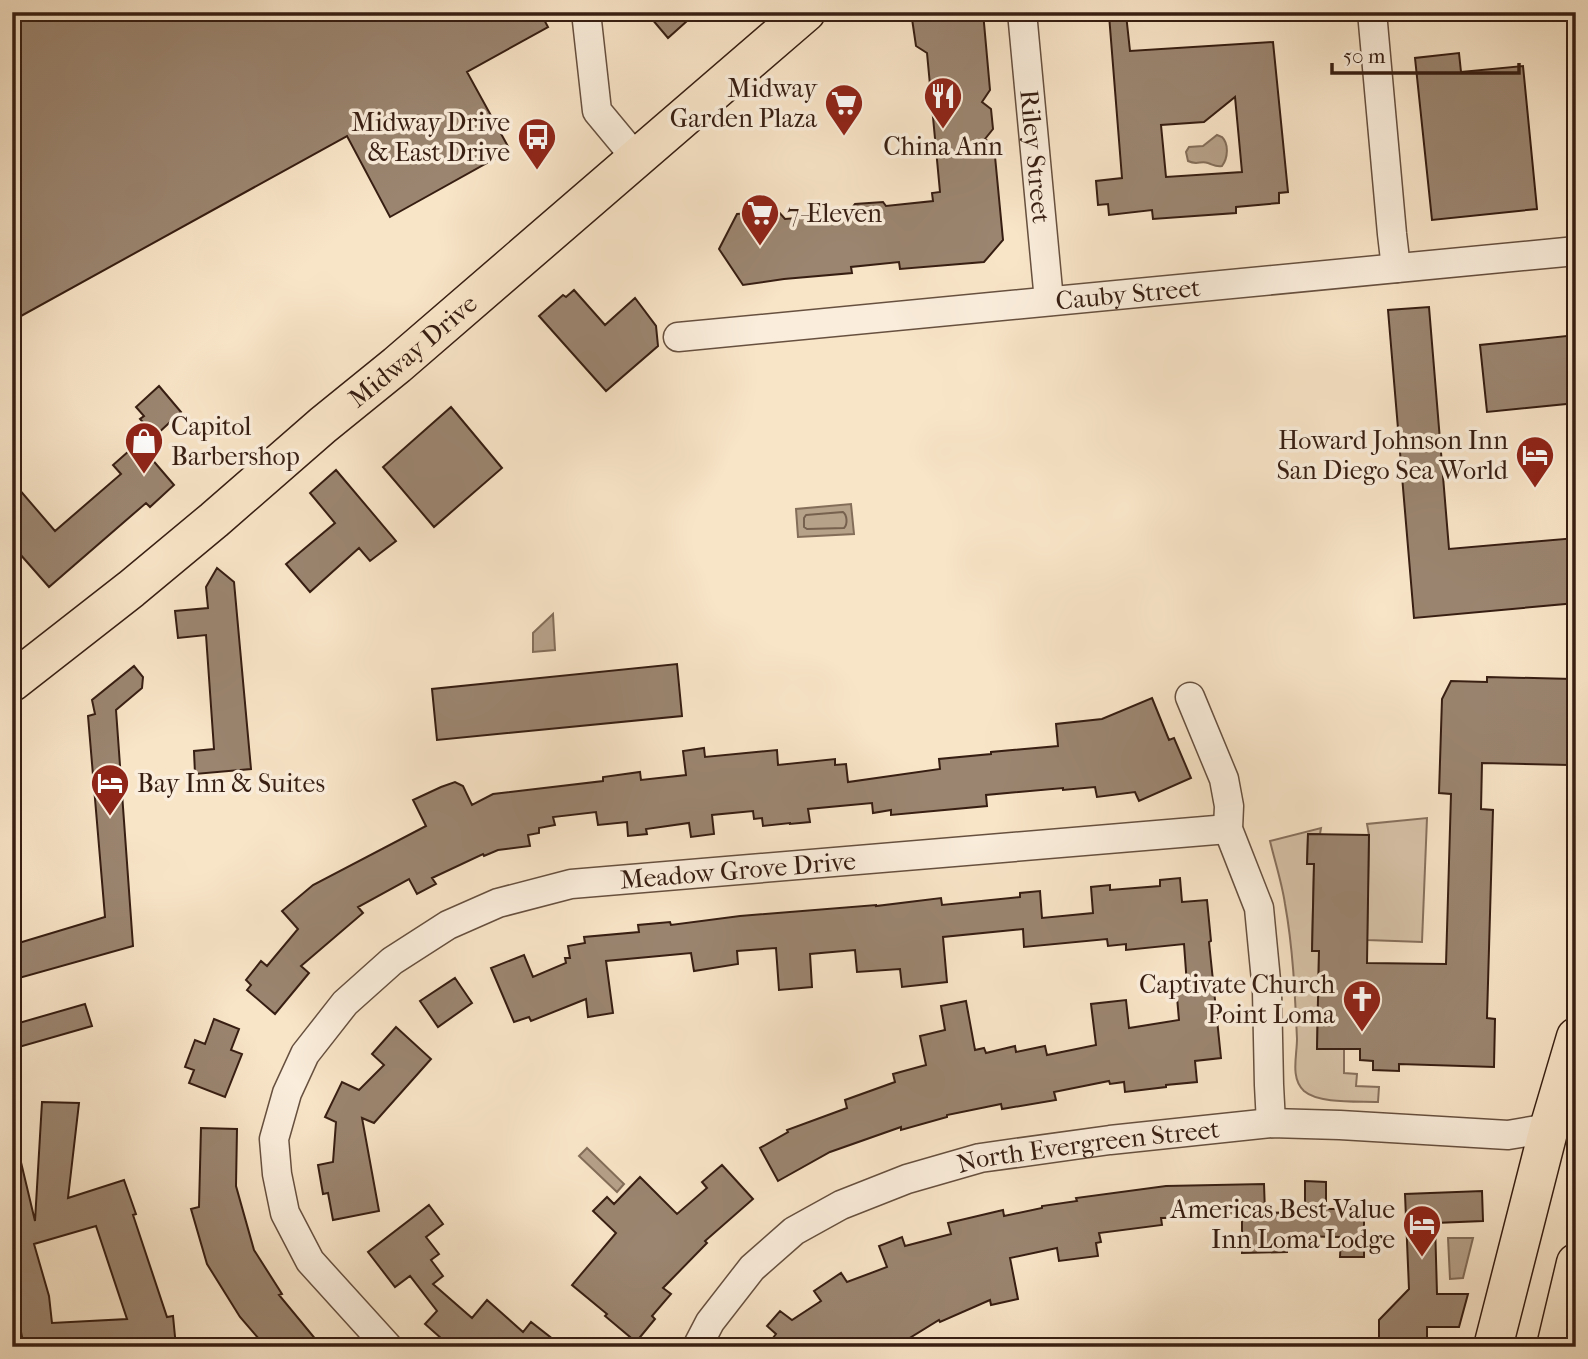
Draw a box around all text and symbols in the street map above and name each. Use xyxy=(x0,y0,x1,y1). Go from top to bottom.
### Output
scale bar xyxy=(1332,32,1520,76)
text: 50 m xyxy=(1343,44,1386,68)
place label: Midway Garden Plaza xyxy=(670,73,818,134)
restaurant icon: China Ann xyxy=(922,75,964,130)
supermarket icon: Midway Garden Plaza xyxy=(823,82,865,137)
street label: Riley Street xyxy=(1014,88,1057,225)
place label: Midway Drive & East Drive xyxy=(351,107,510,168)
bus stop icon: Midway Drive & East Drive xyxy=(516,116,558,171)
place label: China Ann xyxy=(883,131,1003,162)
supermarket icon: 7-Eleven xyxy=(739,192,781,247)
place label: 7-Eleven xyxy=(787,198,882,229)
street label: Cauby Street xyxy=(1054,271,1202,316)
street label: Midway Drive xyxy=(342,287,483,414)
place label: Capitol Barbershop xyxy=(171,411,300,472)
shop icon: Capitol Barbershop xyxy=(123,420,165,475)
place label: Howard Johnson Inn San Diego Sea World xyxy=(1276,425,1509,486)
hotel icon: Howard Johnson Inn San Diego Sea World xyxy=(1514,434,1556,489)
hotel icon: Bay Inn & Suites xyxy=(89,762,131,817)
place label: Bay Inn & Suites xyxy=(137,768,325,799)
street label: Meadow Grove Drive xyxy=(619,845,857,895)
place label: Captivate Church Point Loma xyxy=(1139,969,1336,1030)
church icon: Captivate Church Point Loma xyxy=(1341,978,1383,1033)
street label: North Evergreen Street xyxy=(953,1113,1222,1179)
place label: Americas Best Value Inn Loma Lodge xyxy=(1170,1194,1395,1255)
hotel icon: Americas Best Value Inn Loma Lodge xyxy=(1401,1203,1443,1258)

